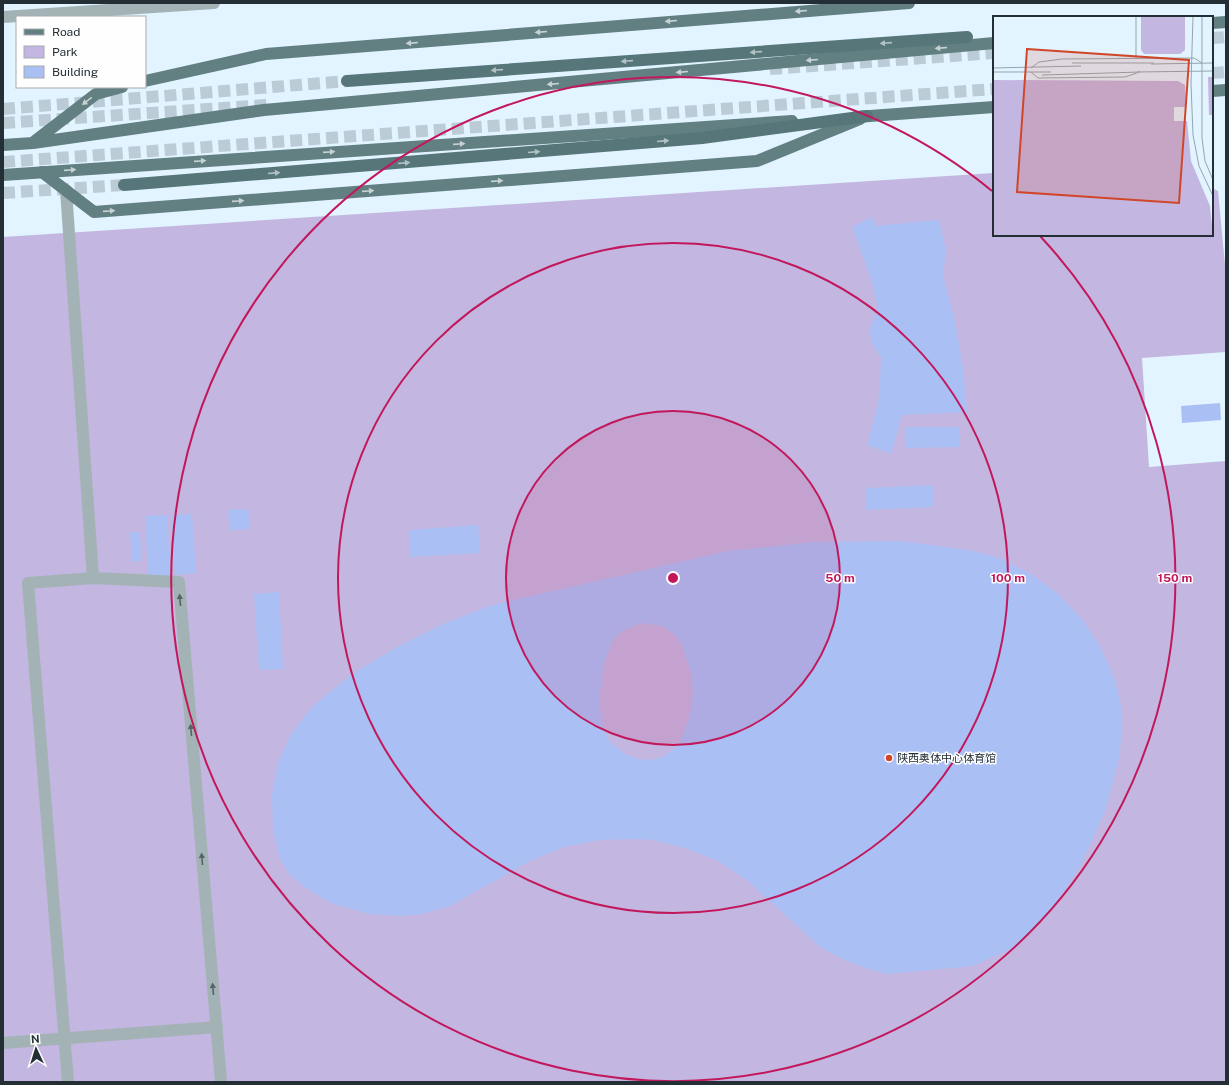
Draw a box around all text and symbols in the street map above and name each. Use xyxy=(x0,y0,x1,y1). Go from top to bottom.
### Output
one-way arrow xyxy=(795,7,807,14)
legend xyxy=(16,16,146,88)
inset map xyxy=(993,16,1213,236)
one-way arrow xyxy=(665,18,677,25)
text: Road xyxy=(52,25,80,39)
one-way arrow xyxy=(535,29,547,35)
one-way arrow xyxy=(406,39,418,46)
one-way arrow xyxy=(880,39,892,46)
text: Park xyxy=(52,45,78,59)
one-way arrow xyxy=(935,45,947,51)
one-way arrow xyxy=(750,48,762,55)
one-way arrow xyxy=(806,56,818,63)
one-way arrow xyxy=(621,58,633,65)
text: Building xyxy=(52,65,98,79)
one-way arrow xyxy=(491,67,503,74)
one-way arrow xyxy=(676,68,688,75)
one-way arrow xyxy=(547,80,559,87)
one-way arrow xyxy=(81,97,92,105)
one-way arrow xyxy=(657,138,669,145)
one-way arrow xyxy=(453,140,465,147)
one-way arrow xyxy=(323,149,335,156)
one-way arrow xyxy=(527,149,540,155)
one-way arrow xyxy=(194,158,206,165)
one-way arrow xyxy=(398,159,410,166)
one-way arrow xyxy=(64,166,76,173)
one-way arrow xyxy=(268,170,280,177)
one-way arrow xyxy=(491,178,503,184)
one-way arrow xyxy=(362,188,374,195)
one-way arrow xyxy=(232,198,244,205)
one-way arrow xyxy=(103,208,115,215)
centre of rings xyxy=(666,571,680,585)
text: 50 m xyxy=(825,571,855,585)
text: 100 m xyxy=(991,571,1025,585)
text: 150 m xyxy=(1158,571,1192,585)
one-way arrow xyxy=(177,594,184,606)
one-way arrow xyxy=(188,724,195,736)
place label: 陕西奥体中心体育馆 xyxy=(897,752,996,764)
marker: 陕西奥体中心体育馆 xyxy=(884,753,894,763)
one-way arrow xyxy=(199,853,206,865)
one-way arrow xyxy=(210,983,217,995)
north arrow xyxy=(16,1029,56,1069)
text: N xyxy=(31,1033,40,1045)

